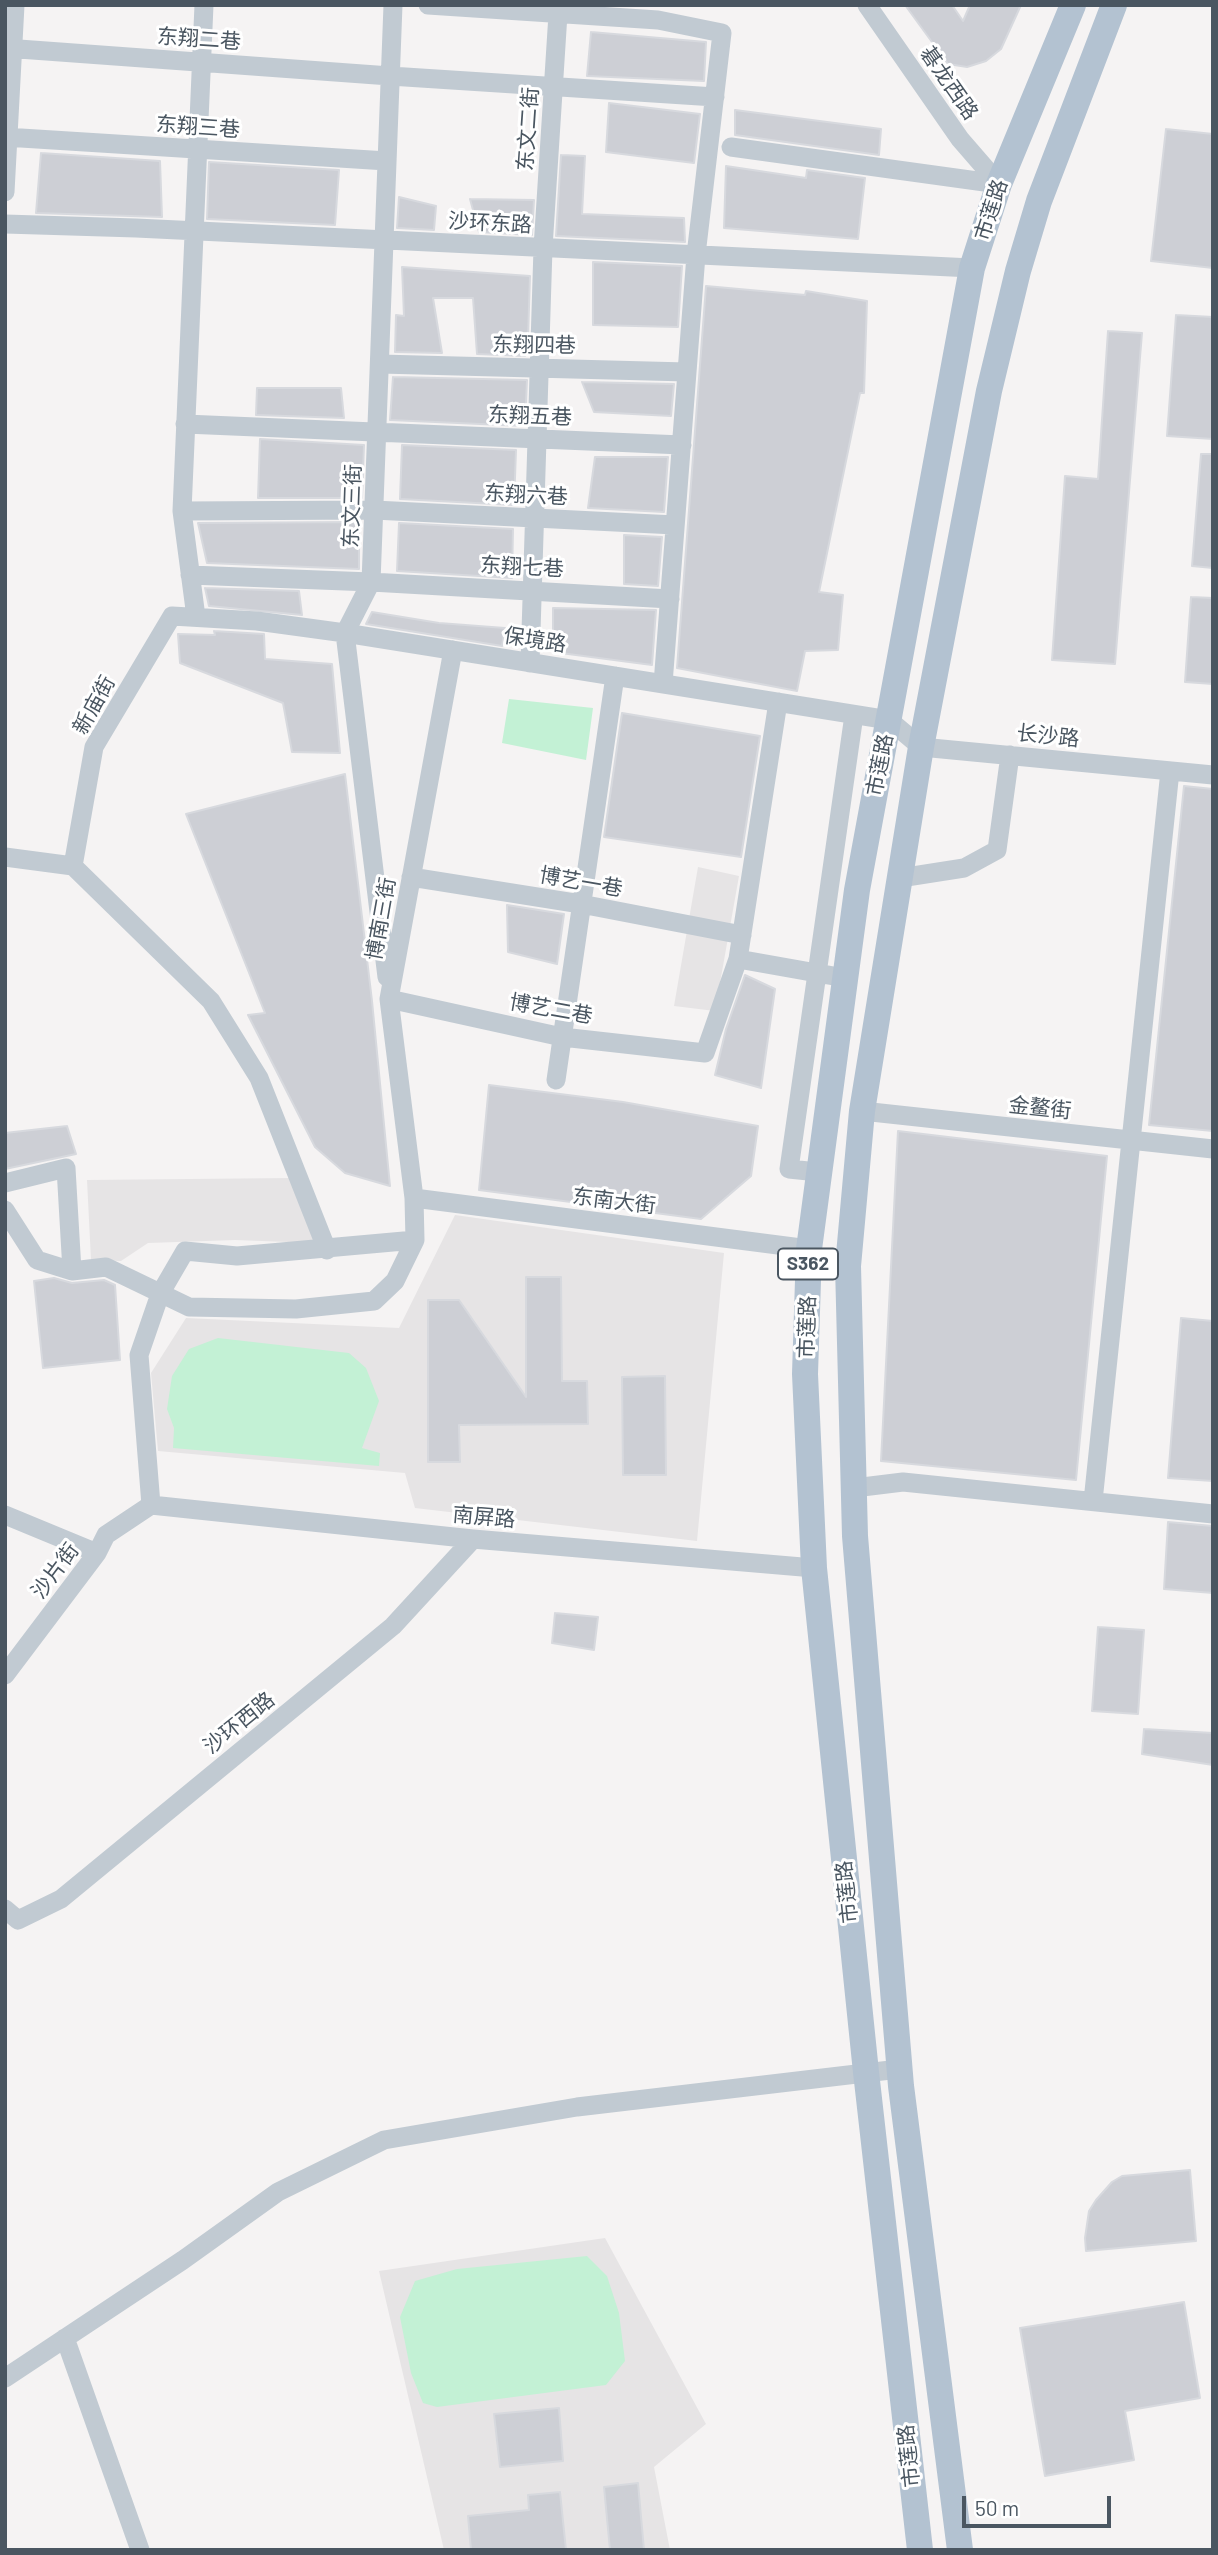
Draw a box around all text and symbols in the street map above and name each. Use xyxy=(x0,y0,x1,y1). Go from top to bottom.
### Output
street label: 东翔二巷 xyxy=(156,24,242,54)
street label: 碁龙西路 xyxy=(915,41,983,125)
street label: 东文二街 xyxy=(513,86,543,172)
street label: 东翔三巷 xyxy=(155,112,241,142)
street label: 市莲路 xyxy=(969,176,1013,244)
street label: 沙环东路 xyxy=(447,208,533,238)
street label: 东翔四巷 xyxy=(492,332,576,358)
street label: 东翔五巷 xyxy=(488,402,572,430)
street label: 东文三街 xyxy=(338,464,366,548)
street label: 东翔六巷 xyxy=(483,480,569,510)
street label: 东翔七巷 xyxy=(479,552,565,582)
street label: 保境路 xyxy=(502,623,568,657)
street label: 新庙街 xyxy=(68,671,120,739)
street label: 长沙路 xyxy=(1015,720,1081,752)
street label: 市莲路 xyxy=(862,732,898,798)
street label: 博艺一巷 xyxy=(537,862,625,902)
street label: 博南三街 xyxy=(361,875,401,963)
street label: 博艺二巷 xyxy=(507,989,595,1029)
street label: 金鳌街 xyxy=(1007,1092,1073,1124)
street label: 东南大街 xyxy=(571,1183,657,1219)
road number: S362 xyxy=(778,1248,838,1280)
street label: 市莲路 xyxy=(793,1295,821,1359)
street label: 南屏路 xyxy=(452,1502,516,1532)
street label: 沙片街 xyxy=(26,1538,84,1604)
street label: 沙环西路 xyxy=(198,1687,280,1759)
street label: 市莲路 xyxy=(831,1859,863,1925)
street label: 市莲路 xyxy=(893,2423,925,2489)
scale bar xyxy=(966,2482,1115,2526)
text: 50 m xyxy=(975,2495,1019,2520)

